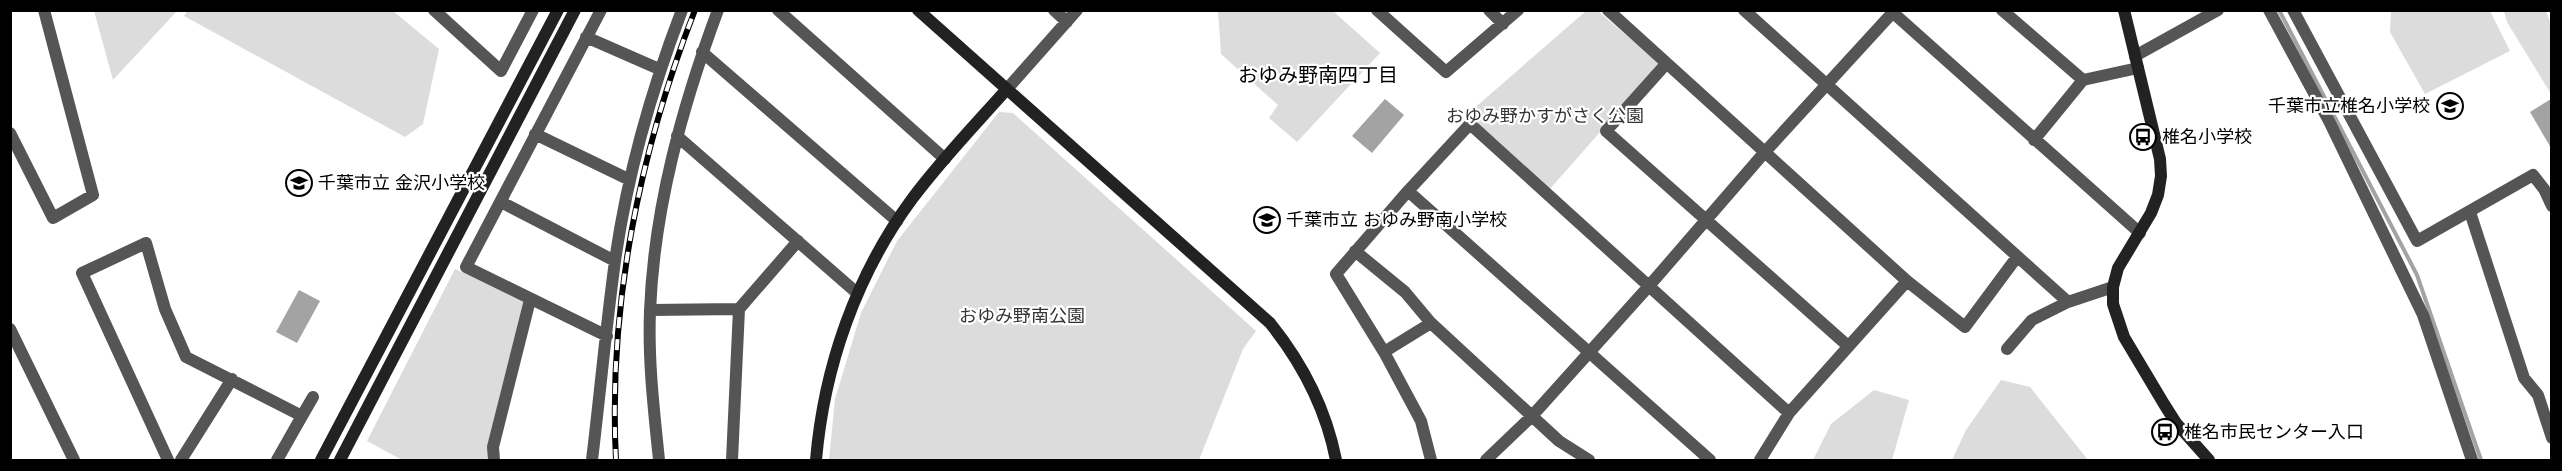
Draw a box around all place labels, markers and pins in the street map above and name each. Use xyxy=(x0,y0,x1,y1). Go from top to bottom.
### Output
school or university icon: 千葉市立椎名小学校 xyxy=(2435,91,2465,121)
place label: 千葉市立椎名小学校 xyxy=(2268,96,2430,116)
bus stop icon: 椎名小学校 xyxy=(2128,122,2158,152)
place label: 椎名小学校 xyxy=(2162,127,2252,147)
school or university icon: 千葉市立 金沢小学校 xyxy=(284,168,314,198)
place label: 千葉市立 金沢小学校 xyxy=(318,173,485,193)
school or university icon: 千葉市立 おゆみ野南小学校 xyxy=(1252,205,1282,235)
place label: 千葉市立 おゆみ野南小学校 xyxy=(1286,210,1507,230)
bus stop icon: 椎名市民センター入口 xyxy=(2150,417,2180,447)
place label: 椎名市民センター入口 xyxy=(2184,422,2364,442)

